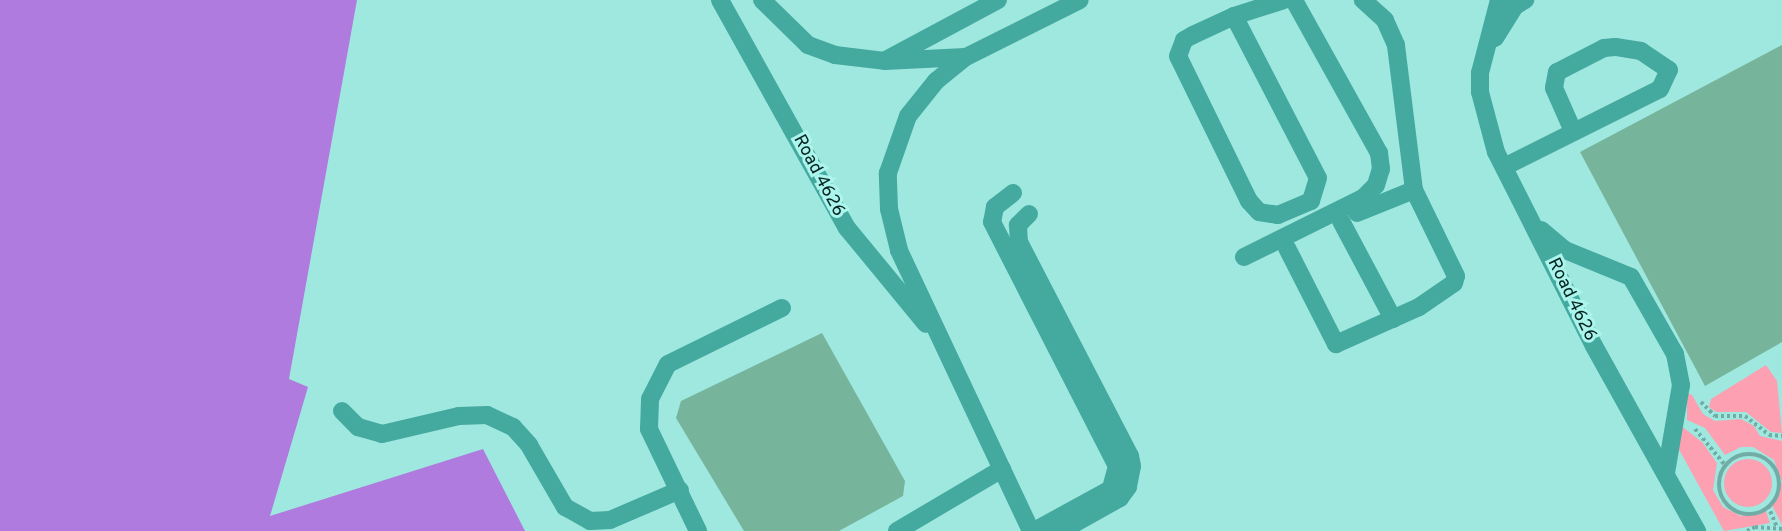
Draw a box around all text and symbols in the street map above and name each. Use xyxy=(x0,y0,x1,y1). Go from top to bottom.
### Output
street label: Road 4626 xyxy=(787,131,849,221)
street label: Road 4626 xyxy=(1542,255,1600,345)

